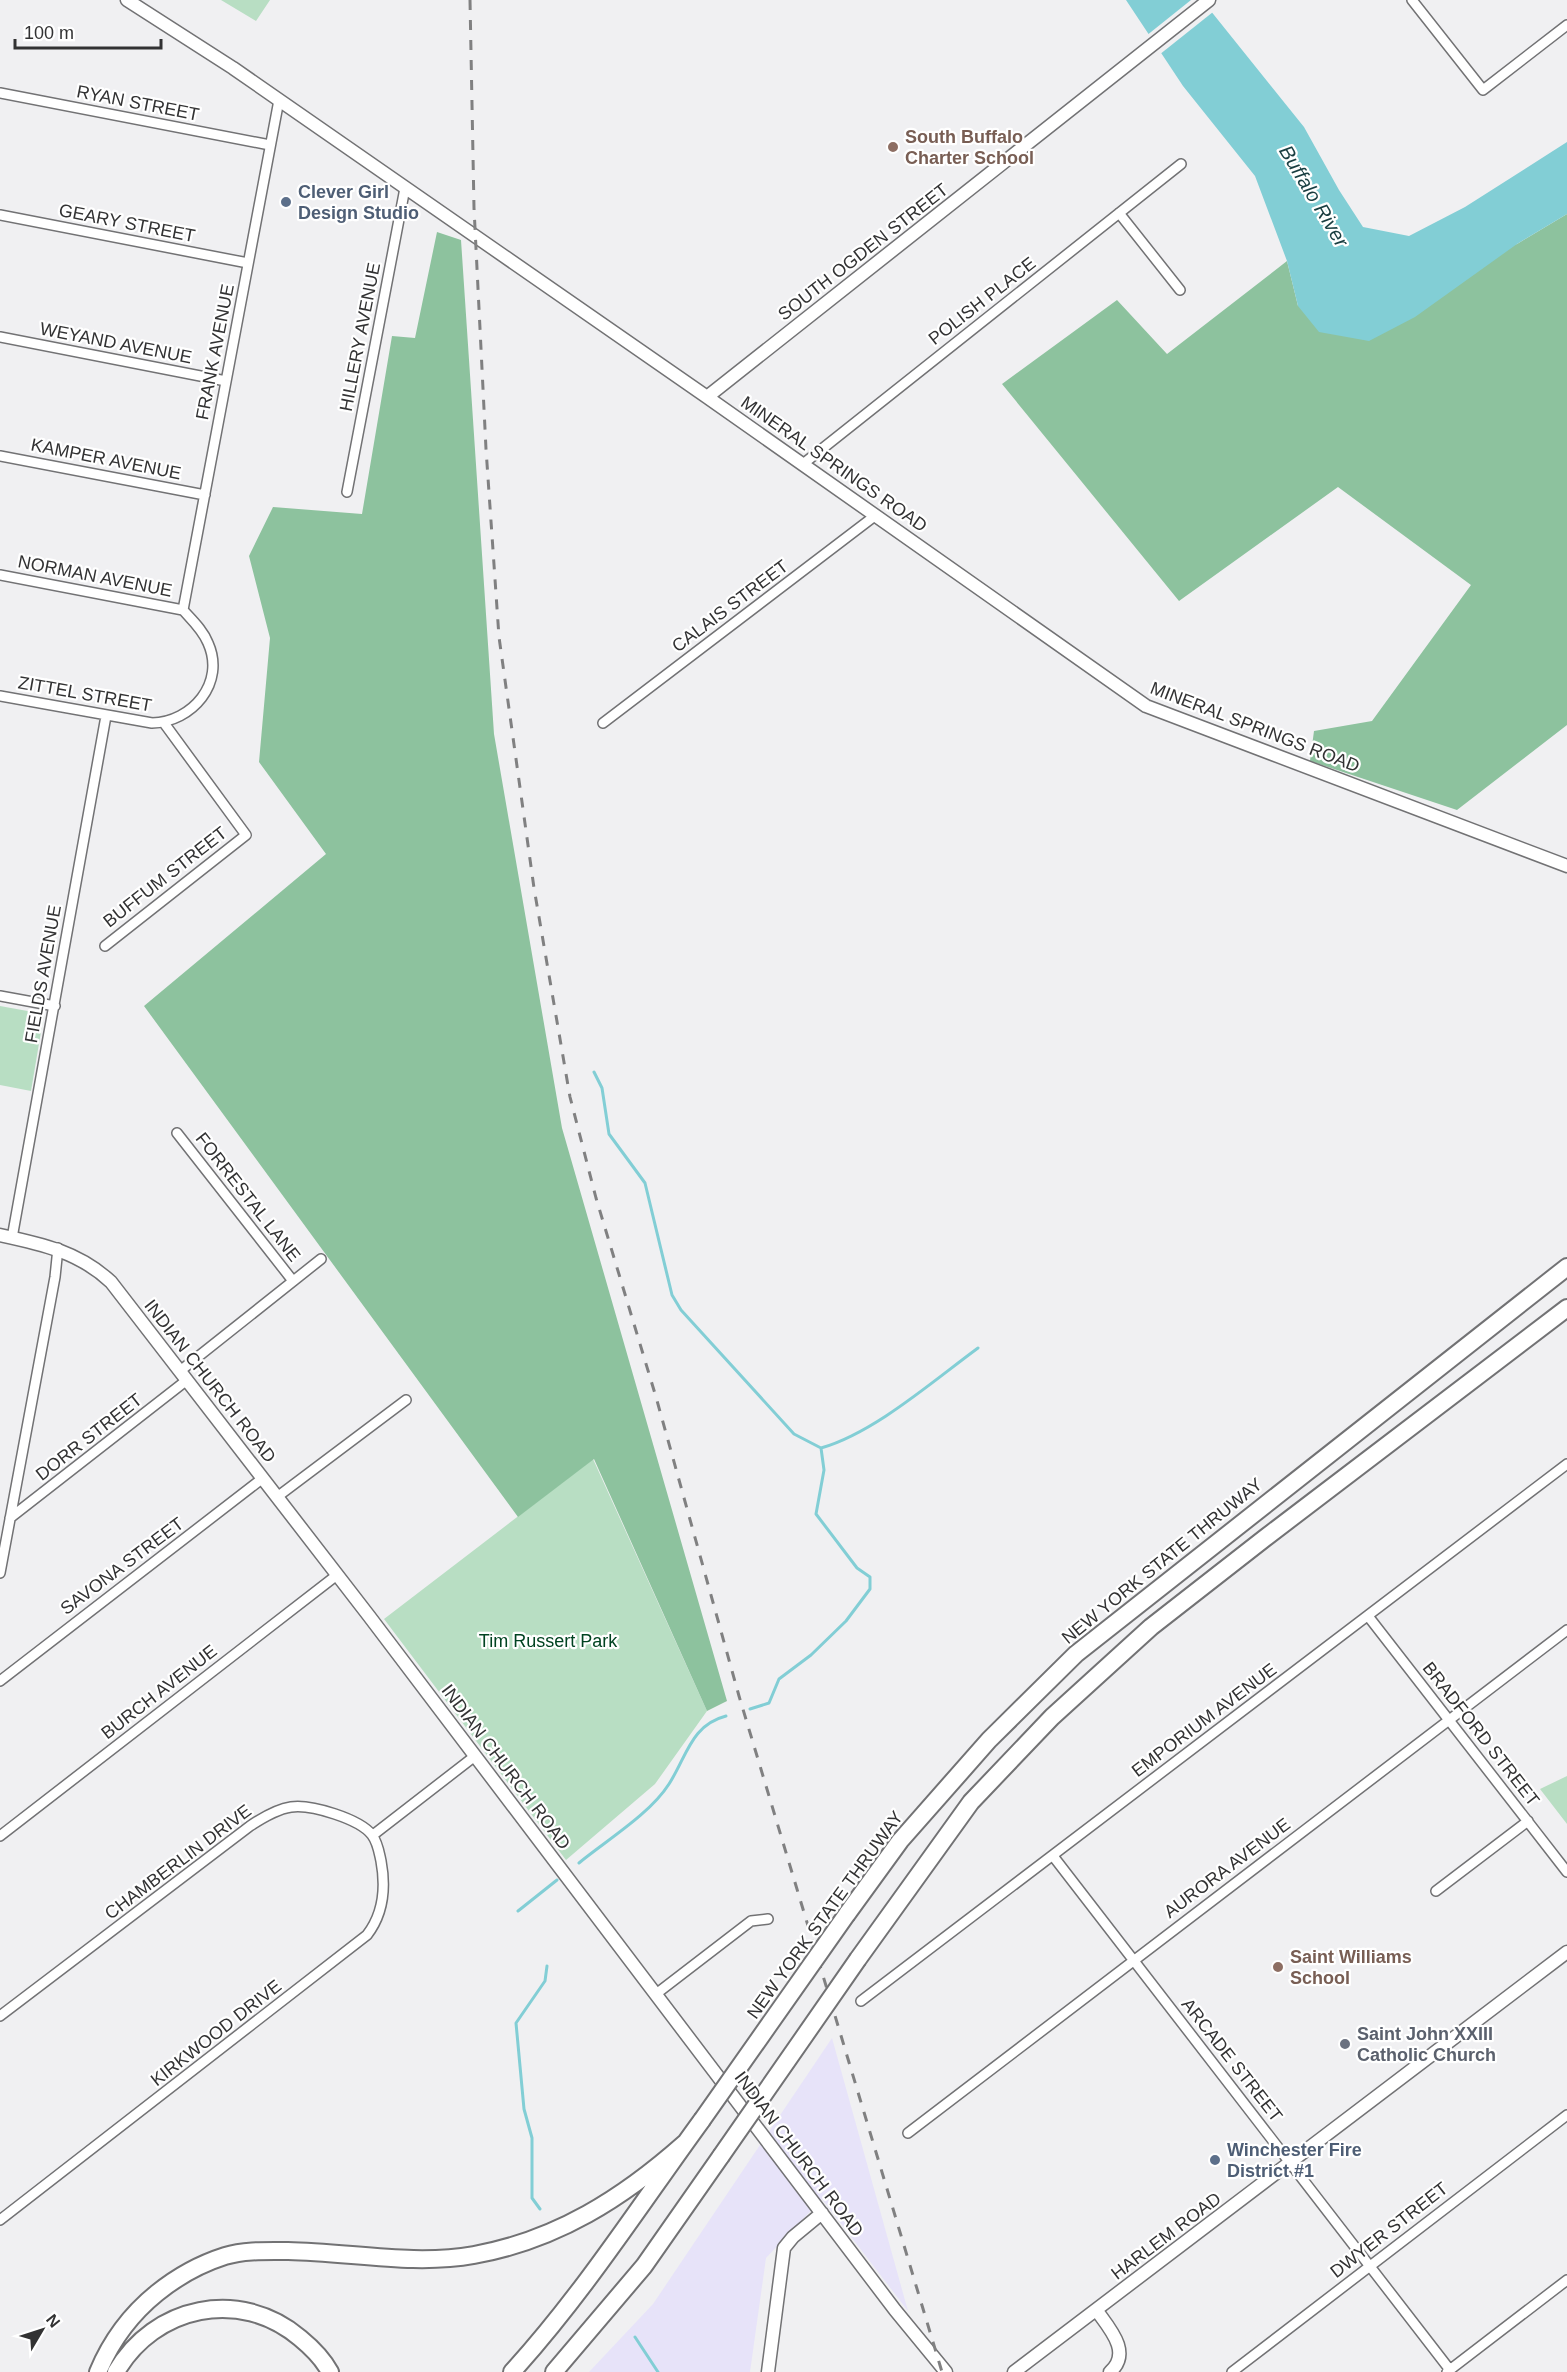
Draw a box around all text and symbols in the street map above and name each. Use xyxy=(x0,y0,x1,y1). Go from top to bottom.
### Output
scale bar xyxy=(15,12,160,50)
text: 100 m xyxy=(24,23,74,43)
street label: RYAN STREET xyxy=(75,81,201,125)
place label: South Buffalo Charter School xyxy=(905,127,1034,168)
marker: South Buffalo Charter School xyxy=(886,140,900,154)
water label: Buffalo River xyxy=(1275,141,1354,252)
street label: SOUTH OGDEN STREET xyxy=(774,179,952,325)
place label: Clever Girl Design Studio xyxy=(298,182,419,223)
marker: Clever Girl Design Studio xyxy=(279,195,293,209)
street label: GEARY STREET xyxy=(57,200,197,246)
street label: POLISH PLACE xyxy=(925,253,1039,349)
street label: HILLERY AVENUE xyxy=(336,261,384,413)
street label: FRANK AVENUE xyxy=(192,283,238,421)
street label: WEYAND AVENUE xyxy=(38,318,194,368)
street label: MINERAL SPRINGS ROAD xyxy=(737,392,931,536)
street label: KAMPER AVENUE xyxy=(29,435,183,483)
street label: NORMAN AVENUE xyxy=(16,551,174,601)
street label: CALAIS STREET xyxy=(668,556,792,656)
street label: ZITTEL STREET xyxy=(17,672,153,716)
street label: MINERAL SPRINGS ROAD xyxy=(1148,678,1362,776)
street label: BUFFUM STREET xyxy=(99,823,231,931)
street label: FIELDS AVENUE xyxy=(21,903,65,1045)
street label: FORRESTAL LANE xyxy=(191,1129,305,1265)
street label: INDIAN CHURCH ROAD xyxy=(140,1296,280,1466)
street label: DORR STREET xyxy=(32,1389,146,1485)
street label: NEW YORK STATE THRUWAY xyxy=(1058,1474,1266,1648)
street label: SAVONA STREET xyxy=(57,1513,187,1619)
park label: Tim Russert Park xyxy=(479,1631,618,1651)
street label: BURCH AVENUE xyxy=(97,1641,221,1743)
street label: BRADFORD STREET xyxy=(1419,1658,1543,1810)
street label: EMPORIUM AVENUE xyxy=(1128,1659,1280,1781)
street label: INDIAN CHURCH ROAD xyxy=(438,1681,574,1853)
street label: CHAMBERLIN DRIVE xyxy=(101,1800,255,1924)
street label: NEW YORK STATE THRUWAY xyxy=(743,1807,907,2023)
street label: AURORA AVENUE xyxy=(1160,1814,1294,1922)
place label: Saint Williams School xyxy=(1290,1947,1412,1988)
marker: Saint Williams School xyxy=(1271,1960,1285,1974)
street label: KIRKWOOD DRIVE xyxy=(147,1976,285,2090)
street label: ARCADE STREET xyxy=(1178,1994,1286,2126)
place label: Saint John XXIII Catholic Church xyxy=(1357,2024,1496,2065)
marker: Saint John XXIII Catholic Church xyxy=(1338,2037,1352,2051)
street label: INDIAN CHURCH ROAD xyxy=(731,2068,867,2240)
place label: Winchester Fire District #1 xyxy=(1227,2140,1362,2181)
marker: Winchester Fire District #1 xyxy=(1208,2153,1222,2167)
street label: DWYER STREET xyxy=(1326,2178,1452,2282)
street label: HARLEM ROAD xyxy=(1107,2188,1225,2284)
north arrow xyxy=(12,2300,72,2360)
text: N xyxy=(43,2311,64,2331)

